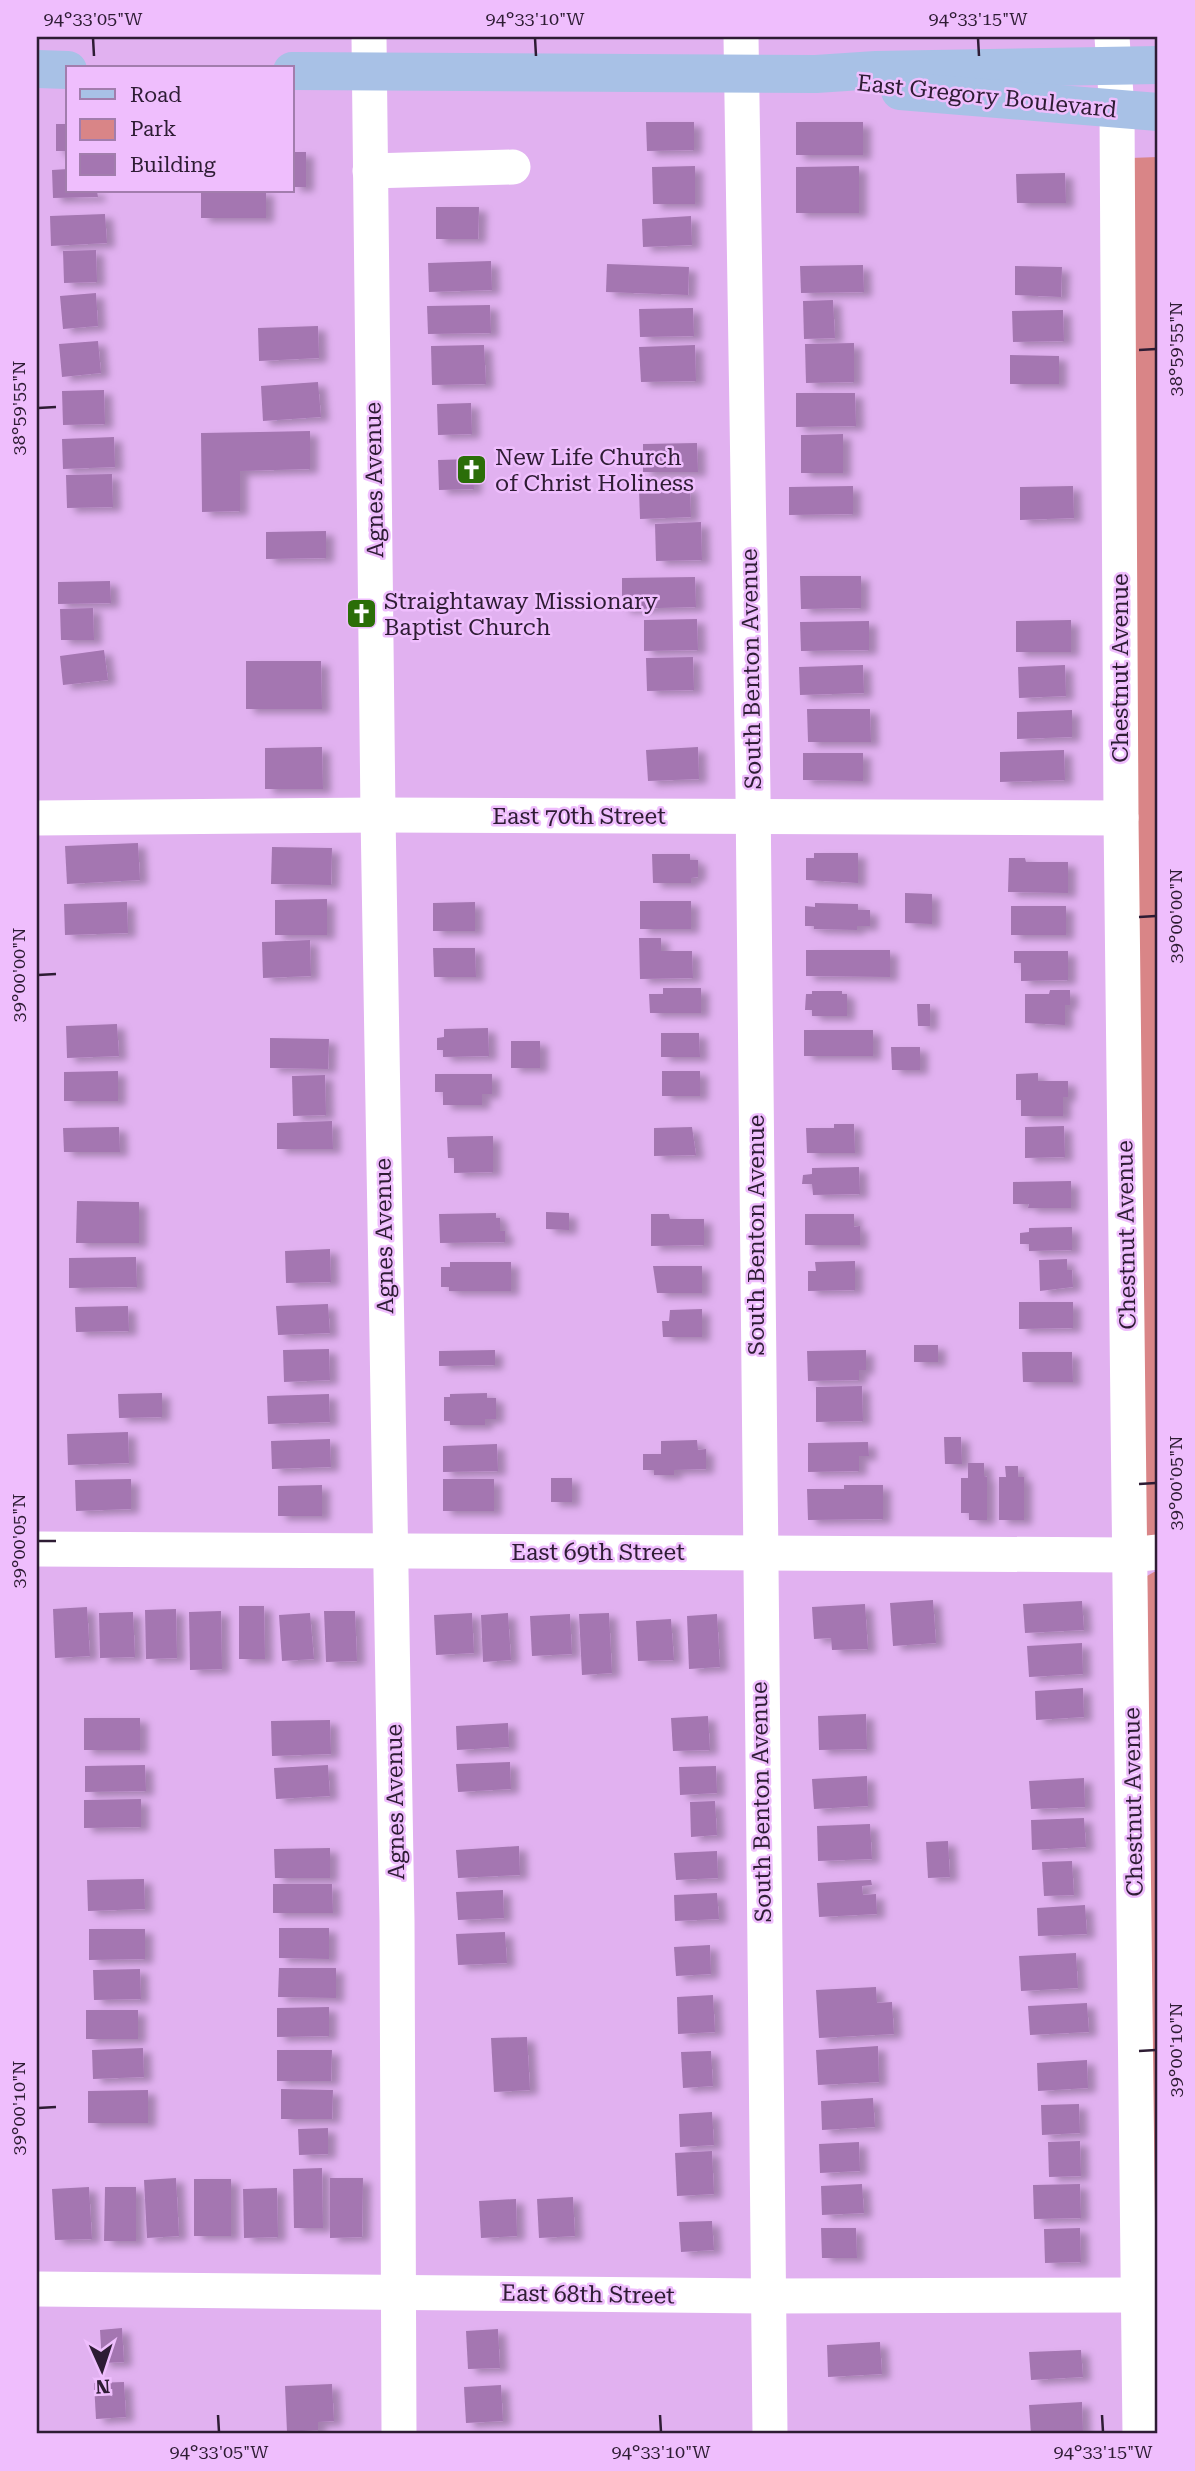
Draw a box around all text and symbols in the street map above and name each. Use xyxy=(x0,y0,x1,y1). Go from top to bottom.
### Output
text: 94°33'05"W xyxy=(44,8,143,29)
text: 94°33'10"W xyxy=(486,8,585,29)
text: 94°33'15"W xyxy=(929,8,1028,29)
legend xyxy=(66,66,294,192)
street label: East Gregory Boulevard xyxy=(856,69,1118,124)
text: Road xyxy=(130,83,182,107)
text: Park xyxy=(130,117,176,141)
text: Building xyxy=(130,153,216,177)
text: 38°59'55"N xyxy=(1165,302,1186,396)
text: 38°59'55"N xyxy=(8,361,29,455)
street label: Agnes Avenue xyxy=(360,402,389,558)
place label: New Life Church of Christ Holiness xyxy=(495,444,694,497)
church icon: New Life Church of Christ Holiness xyxy=(455,453,489,487)
street label: South Benton Avenue xyxy=(736,548,767,790)
street label: Chestnut Avenue xyxy=(1107,573,1134,763)
place label: Straightaway Missionary Baptist Church xyxy=(384,588,658,641)
church icon: Straightaway Missionary Baptist Church xyxy=(344,597,378,631)
street label: East 70th Street xyxy=(492,803,666,830)
text: 39°00'00"N xyxy=(1165,869,1186,963)
text: 39°00'00"N xyxy=(8,928,29,1022)
street label: South Benton Avenue xyxy=(743,1115,770,1355)
street label: Chestnut Avenue xyxy=(1111,1140,1142,1330)
street label: Agnes Avenue xyxy=(370,1158,399,1314)
text: 39°00'05"N xyxy=(1165,1436,1186,1530)
text: 39°00'05"N xyxy=(8,1494,29,1588)
street label: East 69th Street xyxy=(511,1539,685,1566)
street label: South Benton Avenue xyxy=(746,1681,777,1923)
street label: Chestnut Avenue xyxy=(1118,1707,1149,1897)
street label: Agnes Avenue xyxy=(381,1724,410,1880)
text: 39°00'10"N xyxy=(1165,2003,1186,2097)
text: 39°00'10"N xyxy=(8,2061,29,2155)
street label: East 68th Street xyxy=(501,2279,675,2310)
north arrow xyxy=(66,2334,136,2404)
text: N xyxy=(95,2375,111,2398)
text: 94°33'05"W xyxy=(170,2441,269,2462)
text: 94°33'10"W xyxy=(612,2441,711,2462)
text: 94°33'15"W xyxy=(1054,2441,1153,2462)

